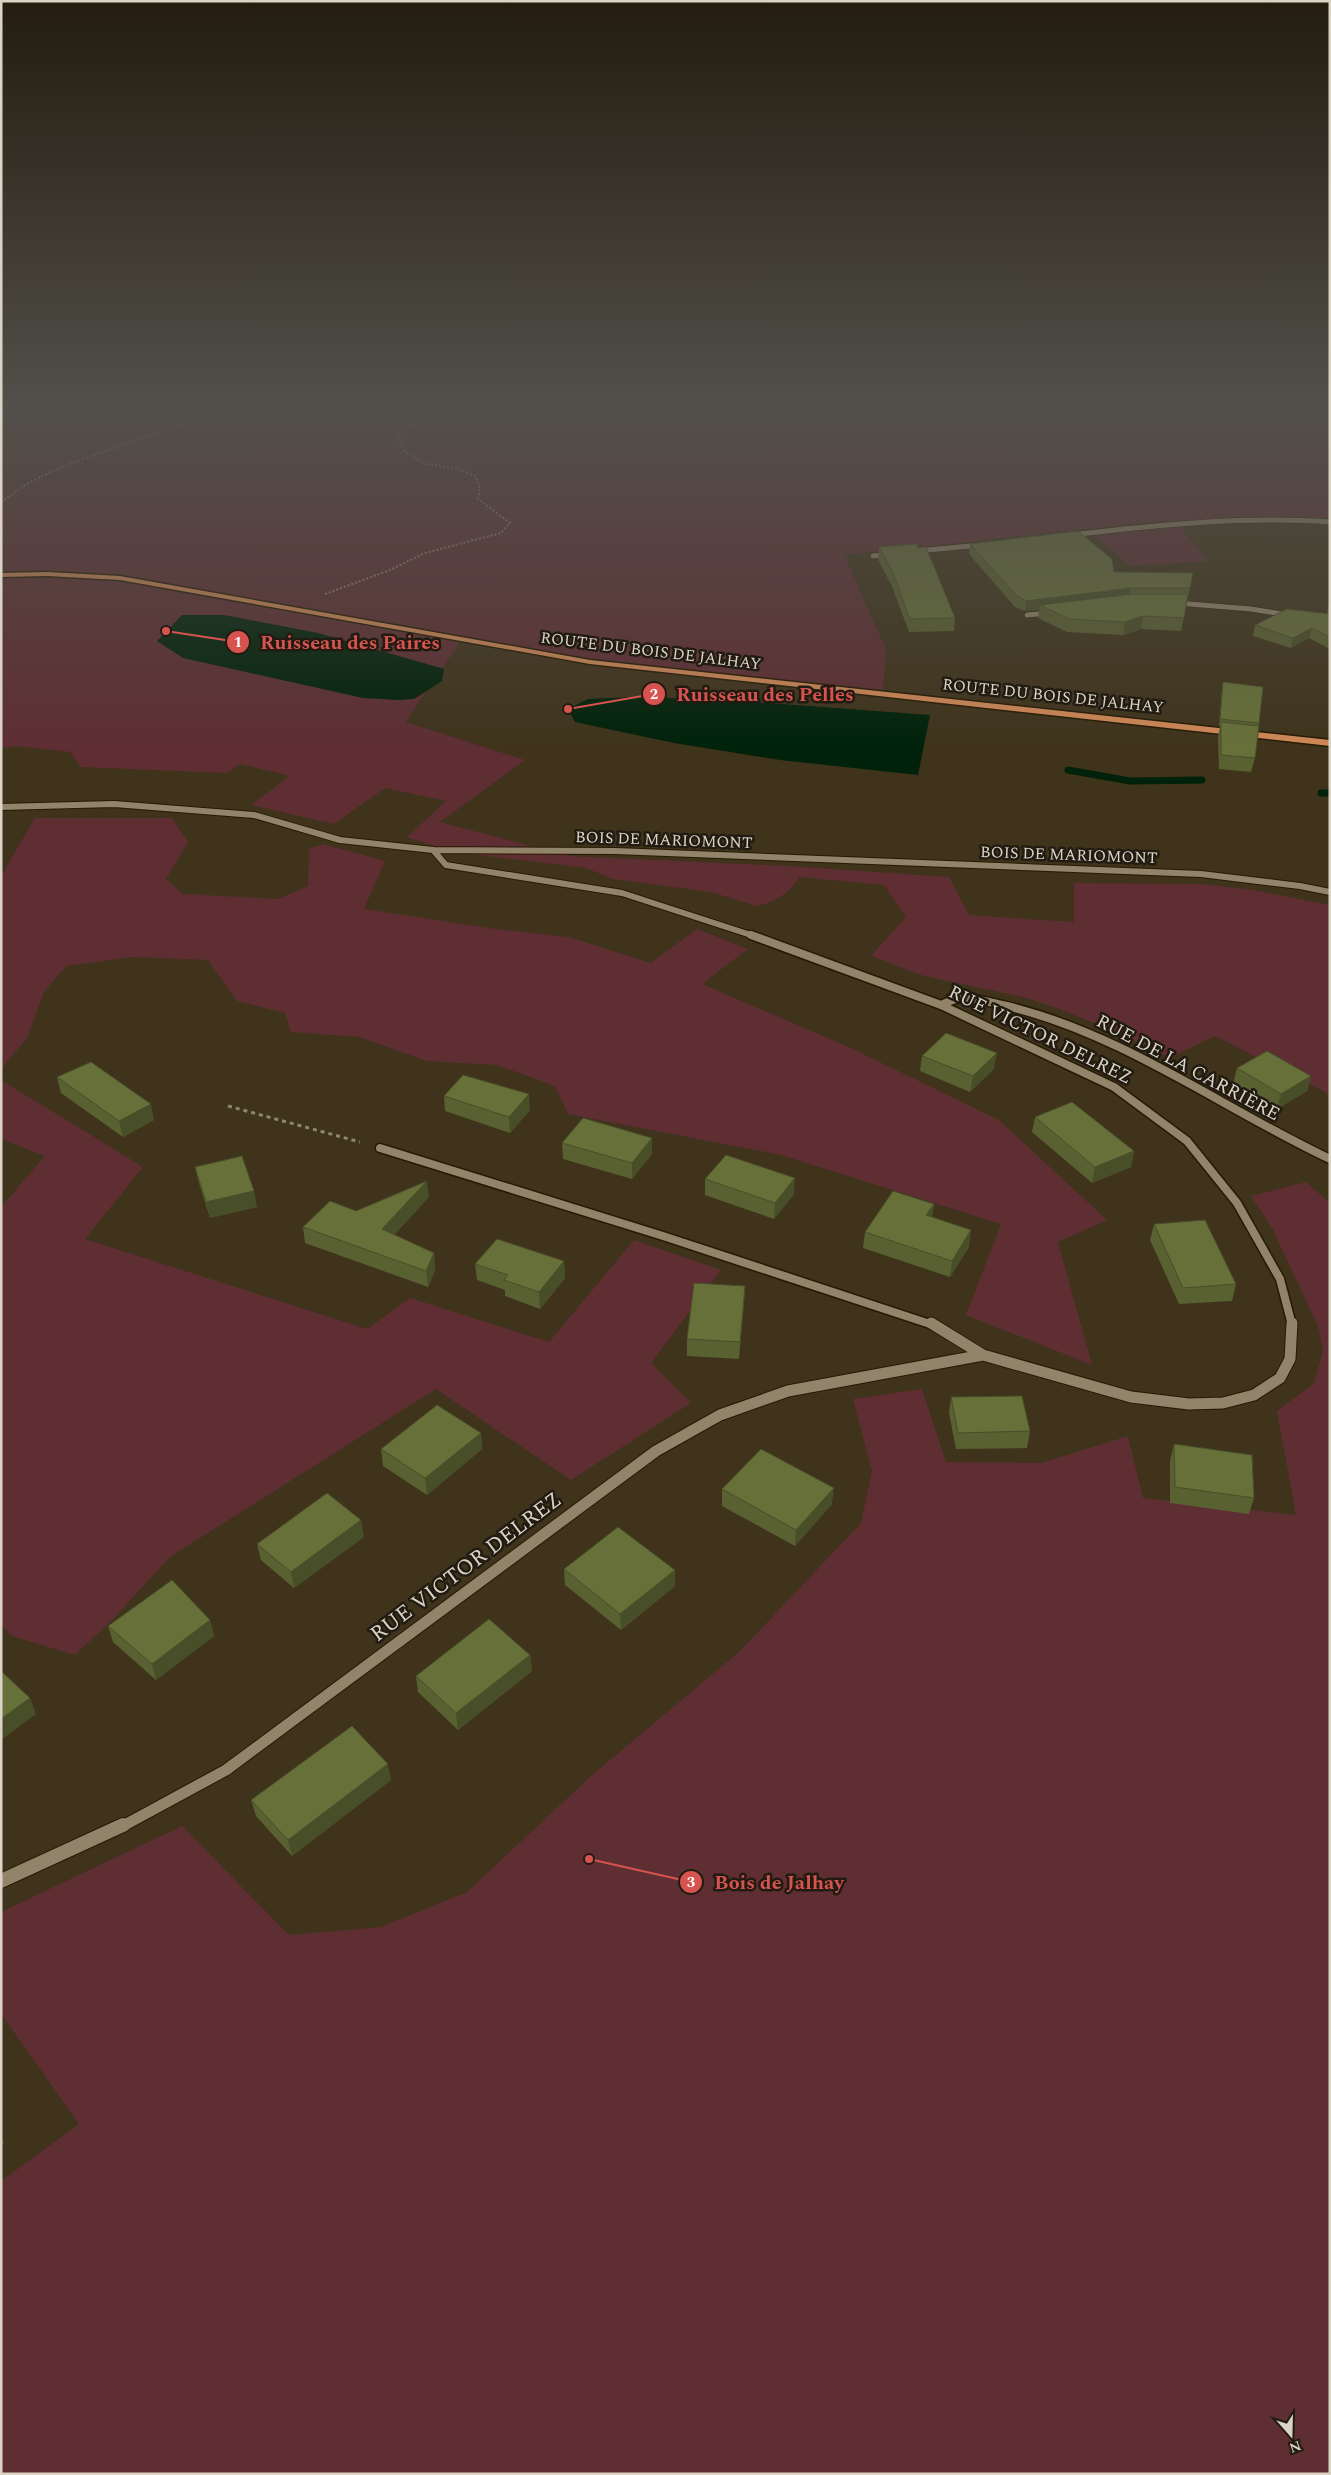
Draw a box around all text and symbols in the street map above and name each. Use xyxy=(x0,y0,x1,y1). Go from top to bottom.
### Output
callout: Ruisseau des Paires xyxy=(225,624,451,659)
street label: ROUTE DU BOIS DE JALHAY xyxy=(539,626,763,676)
text: Ruisseau des Paires xyxy=(260,628,440,658)
text: 1 xyxy=(234,631,242,654)
street label: ROUTE DU BOIS DE JALHAY xyxy=(941,672,1165,720)
callout: Ruisseau des Pelles xyxy=(641,676,864,711)
text: Ruisseau des Pelles xyxy=(676,680,854,710)
text: 2 xyxy=(650,683,658,706)
street label: BOIS DE MARIOMONT xyxy=(575,825,753,855)
street label: BOIS DE MARIOMONT xyxy=(980,840,1158,870)
street label: RUE VICTOR DELREZ xyxy=(943,978,1137,1092)
street label: RUE DE LA CARRIÈRE xyxy=(1091,1007,1285,1129)
street label: RUE VICTOR DELREZ xyxy=(363,1484,569,1650)
callout: Bois de Jalhay xyxy=(679,1865,853,1900)
text: Bois de Jalhay xyxy=(714,1868,845,1898)
text: 3 xyxy=(687,1871,695,1894)
north arrow xyxy=(1266,2410,1316,2460)
text: N xyxy=(1286,2435,1304,2459)

